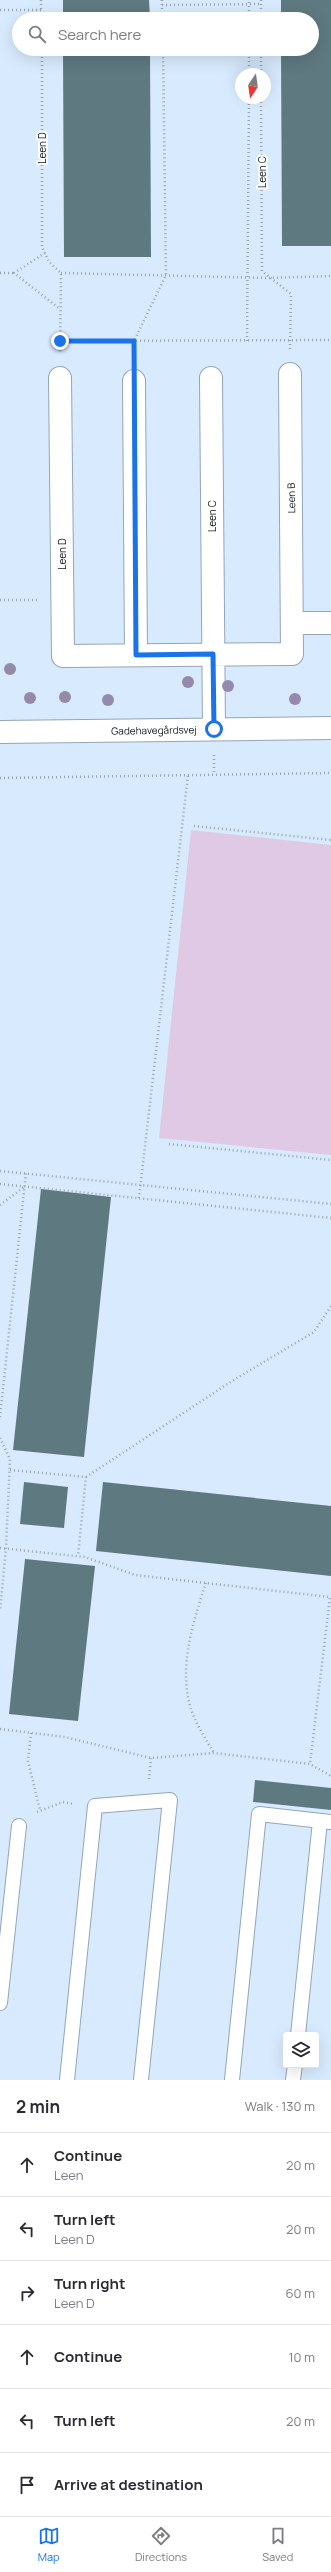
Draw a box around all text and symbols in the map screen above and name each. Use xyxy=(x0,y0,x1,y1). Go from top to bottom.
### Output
search box xyxy=(12,12,319,56)
icon: search xyxy=(26,23,48,45)
text: Search here xyxy=(58,24,141,45)
north arrow xyxy=(235,68,271,104)
street label: Leen D xyxy=(35,132,49,164)
street label: Leen C xyxy=(255,156,269,188)
route end xyxy=(51,332,69,350)
street label: Leen B xyxy=(284,483,298,513)
street label: Leen C xyxy=(205,500,219,532)
street label: Leen D xyxy=(55,538,69,570)
route start xyxy=(205,720,223,738)
street label: Gadehavegårdsvej xyxy=(111,722,197,738)
map controls xyxy=(283,2032,319,2068)
button: layers xyxy=(283,2032,319,2068)
text: 2 min xyxy=(16,2095,60,2118)
text: Walk · 130 m xyxy=(245,2097,315,2115)
text: Continue xyxy=(54,2145,122,2166)
icon: ahead xyxy=(16,2154,38,2176)
text: 20 m xyxy=(286,2156,315,2174)
text: Leen xyxy=(54,2166,83,2184)
text: Turn left xyxy=(54,2209,116,2230)
icon: left xyxy=(16,2218,38,2240)
text: 20 m xyxy=(286,2220,315,2238)
text: Leen D xyxy=(54,2230,95,2248)
text: Turn right xyxy=(54,2273,125,2294)
icon: right xyxy=(16,2282,38,2304)
text: 60 m xyxy=(285,2284,315,2302)
text: Leen D xyxy=(54,2294,95,2312)
icon: ahead xyxy=(16,2346,38,2368)
text: Continue xyxy=(54,2346,122,2367)
text: 10 m xyxy=(288,2348,315,2366)
icon: left xyxy=(16,2410,38,2432)
text: Turn left xyxy=(54,2410,116,2431)
text: 20 m xyxy=(286,2412,315,2430)
icon: arrive xyxy=(16,2474,38,2496)
text: Arrive at destination xyxy=(54,2474,203,2495)
tab: Map xyxy=(38,2525,60,2564)
tab: Directions xyxy=(135,2525,187,2564)
tab: Saved xyxy=(262,2525,293,2564)

